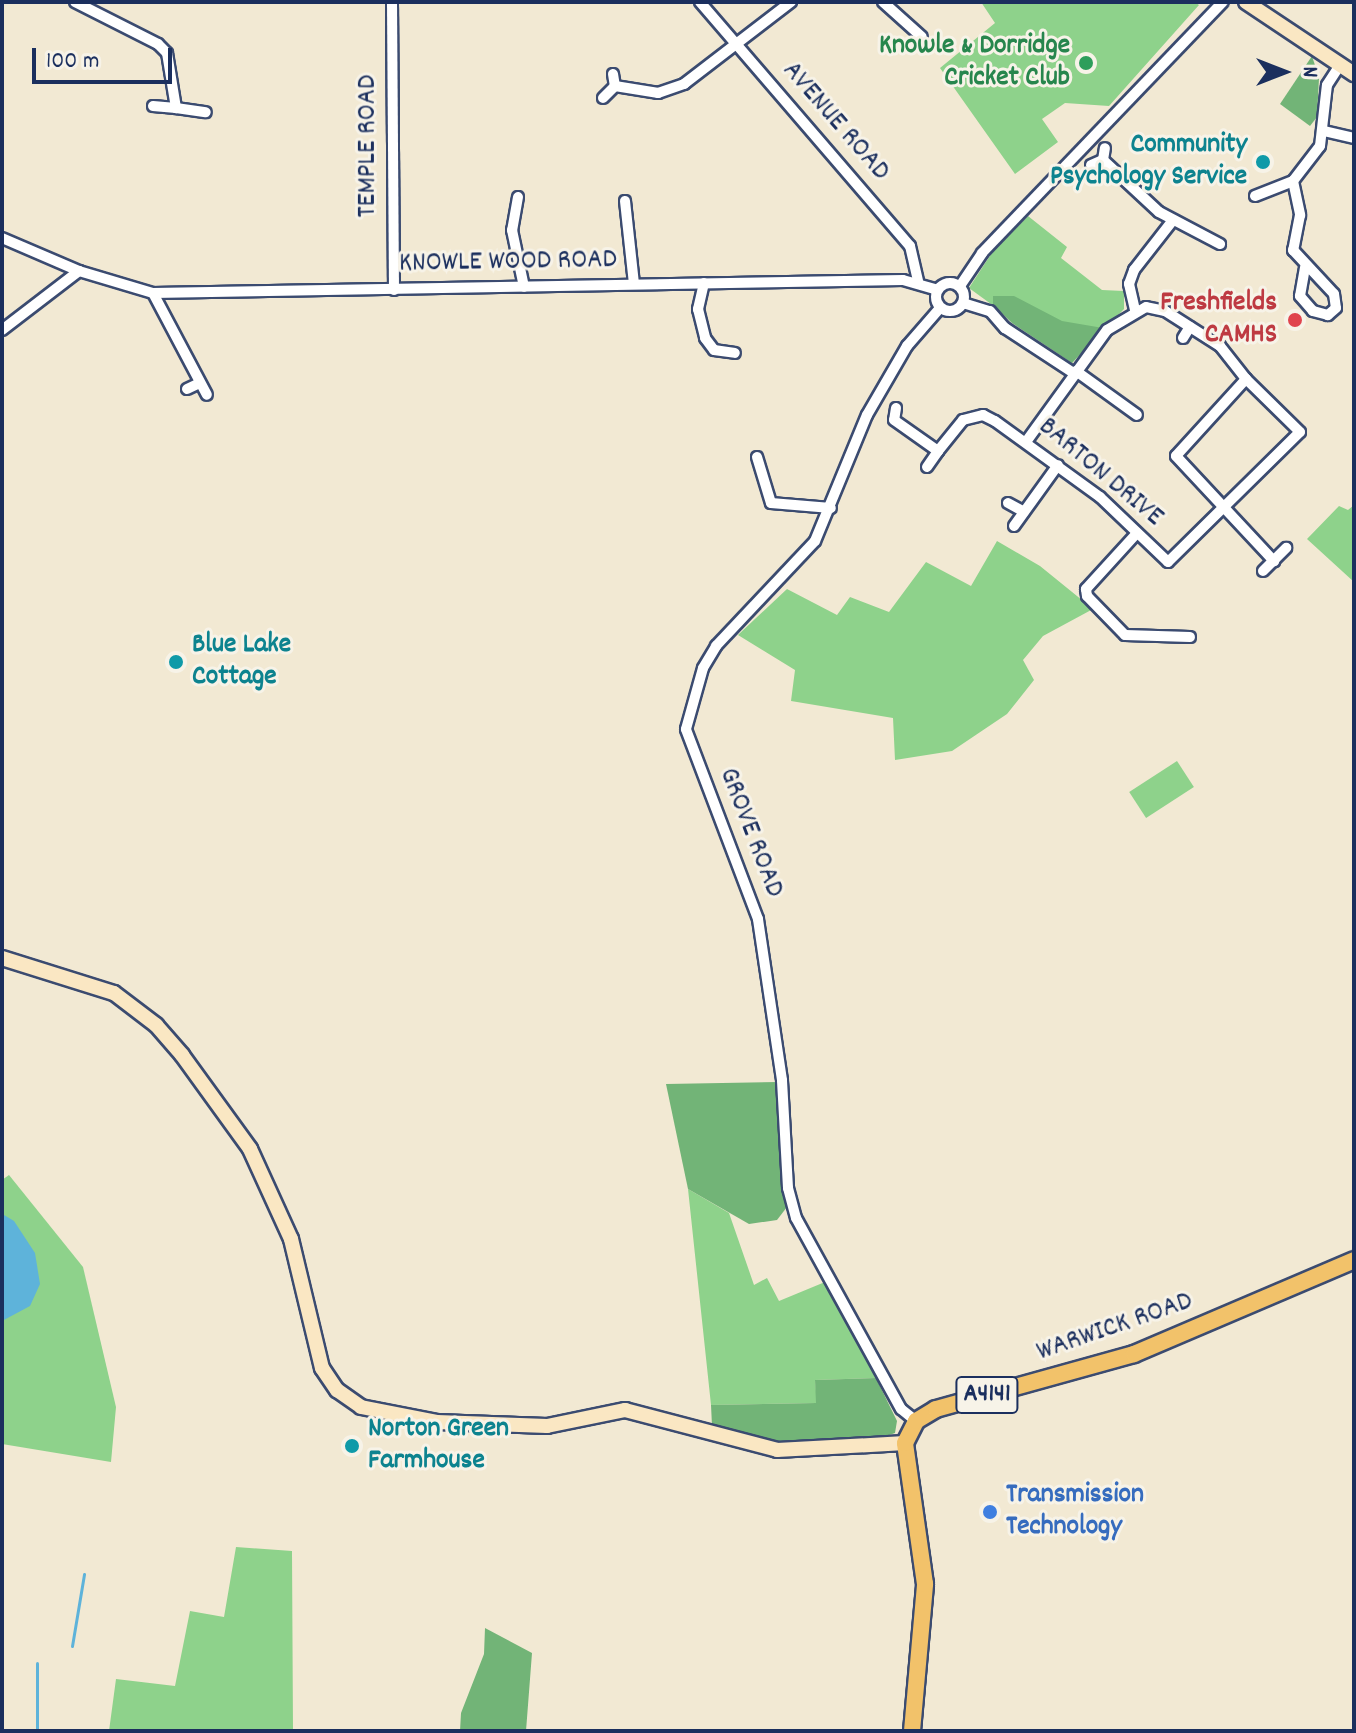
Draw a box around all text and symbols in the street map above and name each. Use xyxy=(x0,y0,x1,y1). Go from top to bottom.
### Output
place label: Knowle & Dorridge Cricket Club xyxy=(879,30,1070,96)
scale bar xyxy=(36,32,176,82)
north arrow xyxy=(1244,32,1324,112)
text: 100 m xyxy=(46,45,99,79)
marker: Knowle & Dorridge Cricket Club xyxy=(1077,54,1095,72)
street label: AVENUE ROAD xyxy=(774,55,896,189)
text: N xyxy=(1293,67,1324,77)
street label: TEMPLE ROAD xyxy=(352,74,386,218)
place label: Community Psychology Service xyxy=(1050,129,1247,195)
marker: Community Psychology Service xyxy=(1254,153,1272,171)
street label: KNOWLE WOOD ROAD xyxy=(399,244,617,282)
place label: Freshfields CAMHS xyxy=(1160,287,1277,353)
marker: Freshfields CAMHS xyxy=(1284,309,1306,331)
street label: BARTON DRIVE xyxy=(1031,411,1169,535)
place label: Blue Lake Cottage xyxy=(192,629,291,695)
marker: Blue Lake Cottage xyxy=(167,653,185,671)
street label: GROVE ROAD xyxy=(710,764,790,902)
street label: WARWICK ROAD xyxy=(1033,1286,1197,1370)
road number: A4141 xyxy=(955,1373,1019,1417)
place label: Norton Green Farmhouse xyxy=(368,1413,509,1479)
marker: Norton Green Farmhouse xyxy=(343,1437,361,1455)
place label: Transmission Technology xyxy=(1006,1479,1144,1545)
marker: Transmission Technology xyxy=(981,1503,999,1521)

